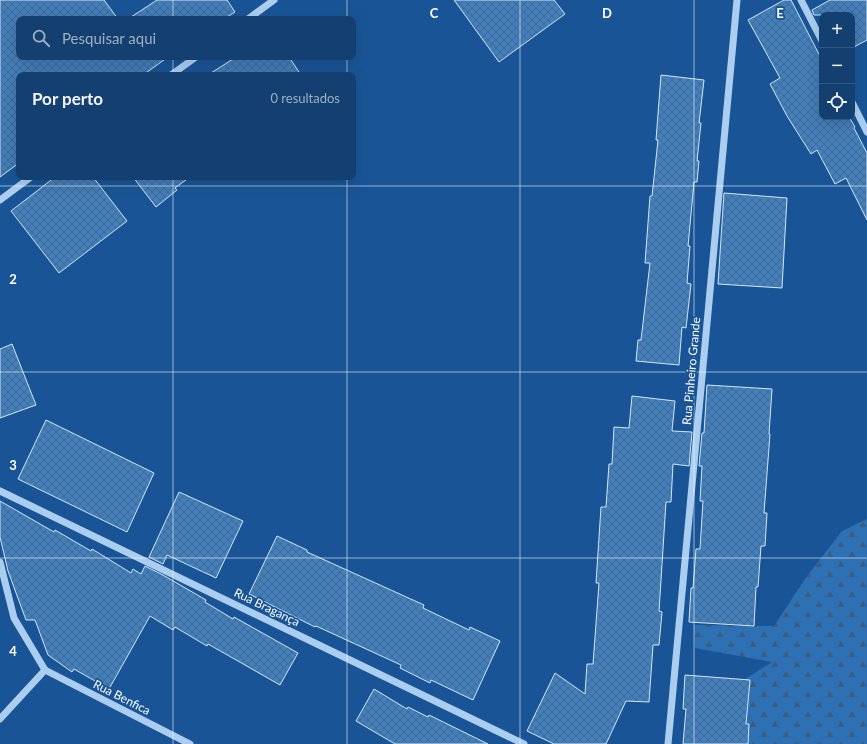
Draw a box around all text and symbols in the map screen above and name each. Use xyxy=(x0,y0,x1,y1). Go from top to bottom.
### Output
text: C xyxy=(430,5,439,21)
text: D xyxy=(602,5,612,21)
text: E xyxy=(776,5,784,21)
map controls xyxy=(819,12,855,120)
button: + xyxy=(819,12,855,48)
search box xyxy=(16,16,356,60)
icon: search xyxy=(30,27,52,49)
text: Pesquisar aqui xyxy=(62,29,156,47)
button: − xyxy=(819,48,855,84)
button: locate xyxy=(819,84,855,120)
text: Por perto xyxy=(32,88,103,109)
text: 0 resultados xyxy=(270,90,340,106)
text: 2 xyxy=(9,271,17,287)
street label: Rua Pinheiro Grande xyxy=(679,316,703,426)
text: 3 xyxy=(9,457,17,473)
street label: Rua Bragança xyxy=(232,585,302,629)
text: 4 xyxy=(9,643,17,659)
street label: Rua Benfica xyxy=(91,676,153,718)

